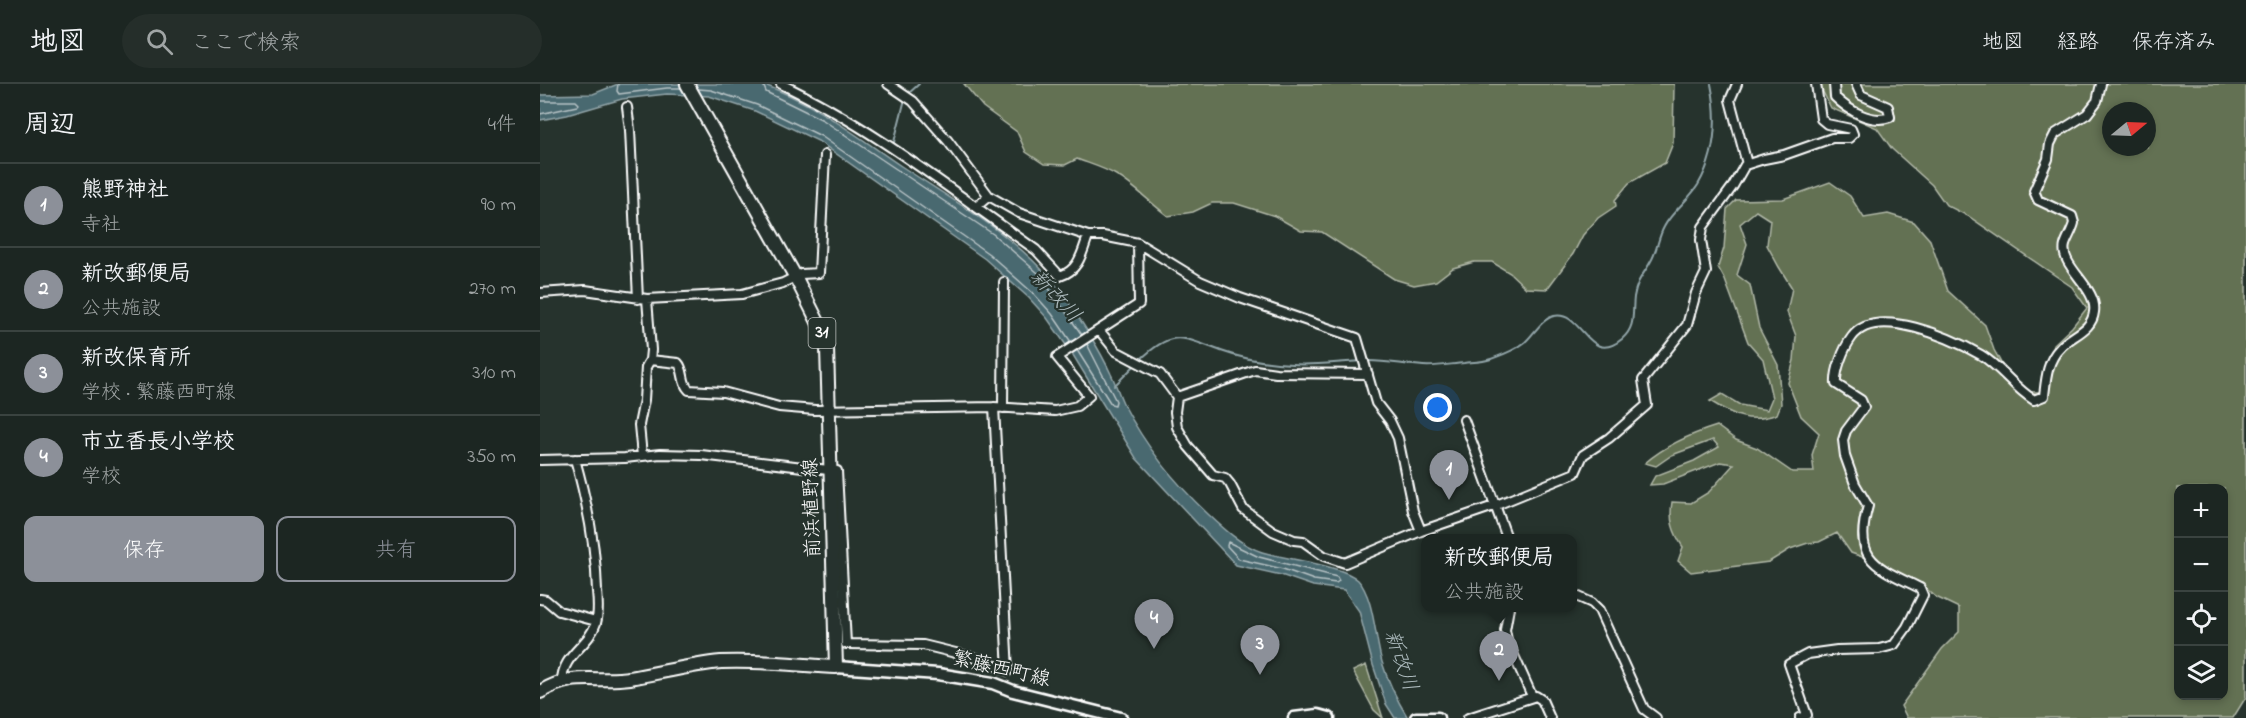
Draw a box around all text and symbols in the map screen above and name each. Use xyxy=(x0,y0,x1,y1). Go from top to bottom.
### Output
search box xyxy=(122,14,542,68)
text: 地図 xyxy=(30,23,86,64)
icon: search xyxy=(143,25,176,58)
text: ここで検索 xyxy=(191,28,301,60)
text: 地図 xyxy=(1982,28,2024,58)
text: 経路 xyxy=(2057,28,2099,58)
text: 保存済み xyxy=(2132,28,2216,58)
north arrow xyxy=(2102,102,2156,156)
text: 周辺 xyxy=(24,107,76,145)
text: 4件 xyxy=(488,111,516,140)
text: 熊野神社 xyxy=(81,175,169,207)
text: 1 xyxy=(40,191,47,220)
text: 90 m xyxy=(481,191,516,220)
text: 寺社 xyxy=(81,211,121,240)
text: 新改郵便局 xyxy=(81,259,191,291)
water label: 新改川 xyxy=(1023,264,1087,330)
text: 2 xyxy=(39,275,48,304)
text: 270 m xyxy=(469,275,516,304)
text: 公共施設 xyxy=(81,295,161,324)
road number: 31 xyxy=(808,318,836,348)
text: 新改保育所 xyxy=(81,343,191,375)
text: 3 xyxy=(39,359,48,388)
text: 310 m xyxy=(472,359,516,388)
text: 学校 · 繁藤西町線 xyxy=(81,379,235,408)
your location xyxy=(1423,393,1452,422)
text: 市立香長小学校 xyxy=(81,427,235,459)
text: 4 xyxy=(39,443,48,472)
text: 350 m xyxy=(467,443,516,472)
pin: 1 xyxy=(1430,450,1468,500)
street label: 前浜植野線 xyxy=(797,458,829,558)
text: 学校 xyxy=(81,463,121,492)
map controls xyxy=(2174,484,2228,700)
button: + xyxy=(2174,484,2228,538)
button: 保存 xyxy=(24,516,264,582)
button: 共有 xyxy=(276,516,516,582)
popup xyxy=(1421,534,1577,612)
button: − xyxy=(2174,538,2228,592)
text: 新改郵便局 xyxy=(1444,543,1554,575)
text: 公共施設 xyxy=(1444,579,1524,608)
button: locate xyxy=(2174,592,2228,646)
pin: 4 xyxy=(1134,600,1174,649)
pin: 3 xyxy=(1240,626,1280,675)
water label: 新改川 xyxy=(1376,626,1424,696)
pin: 2 xyxy=(1480,632,1518,681)
street label: 繁藤西町線 xyxy=(949,645,1053,695)
button: layers xyxy=(2174,646,2228,700)

